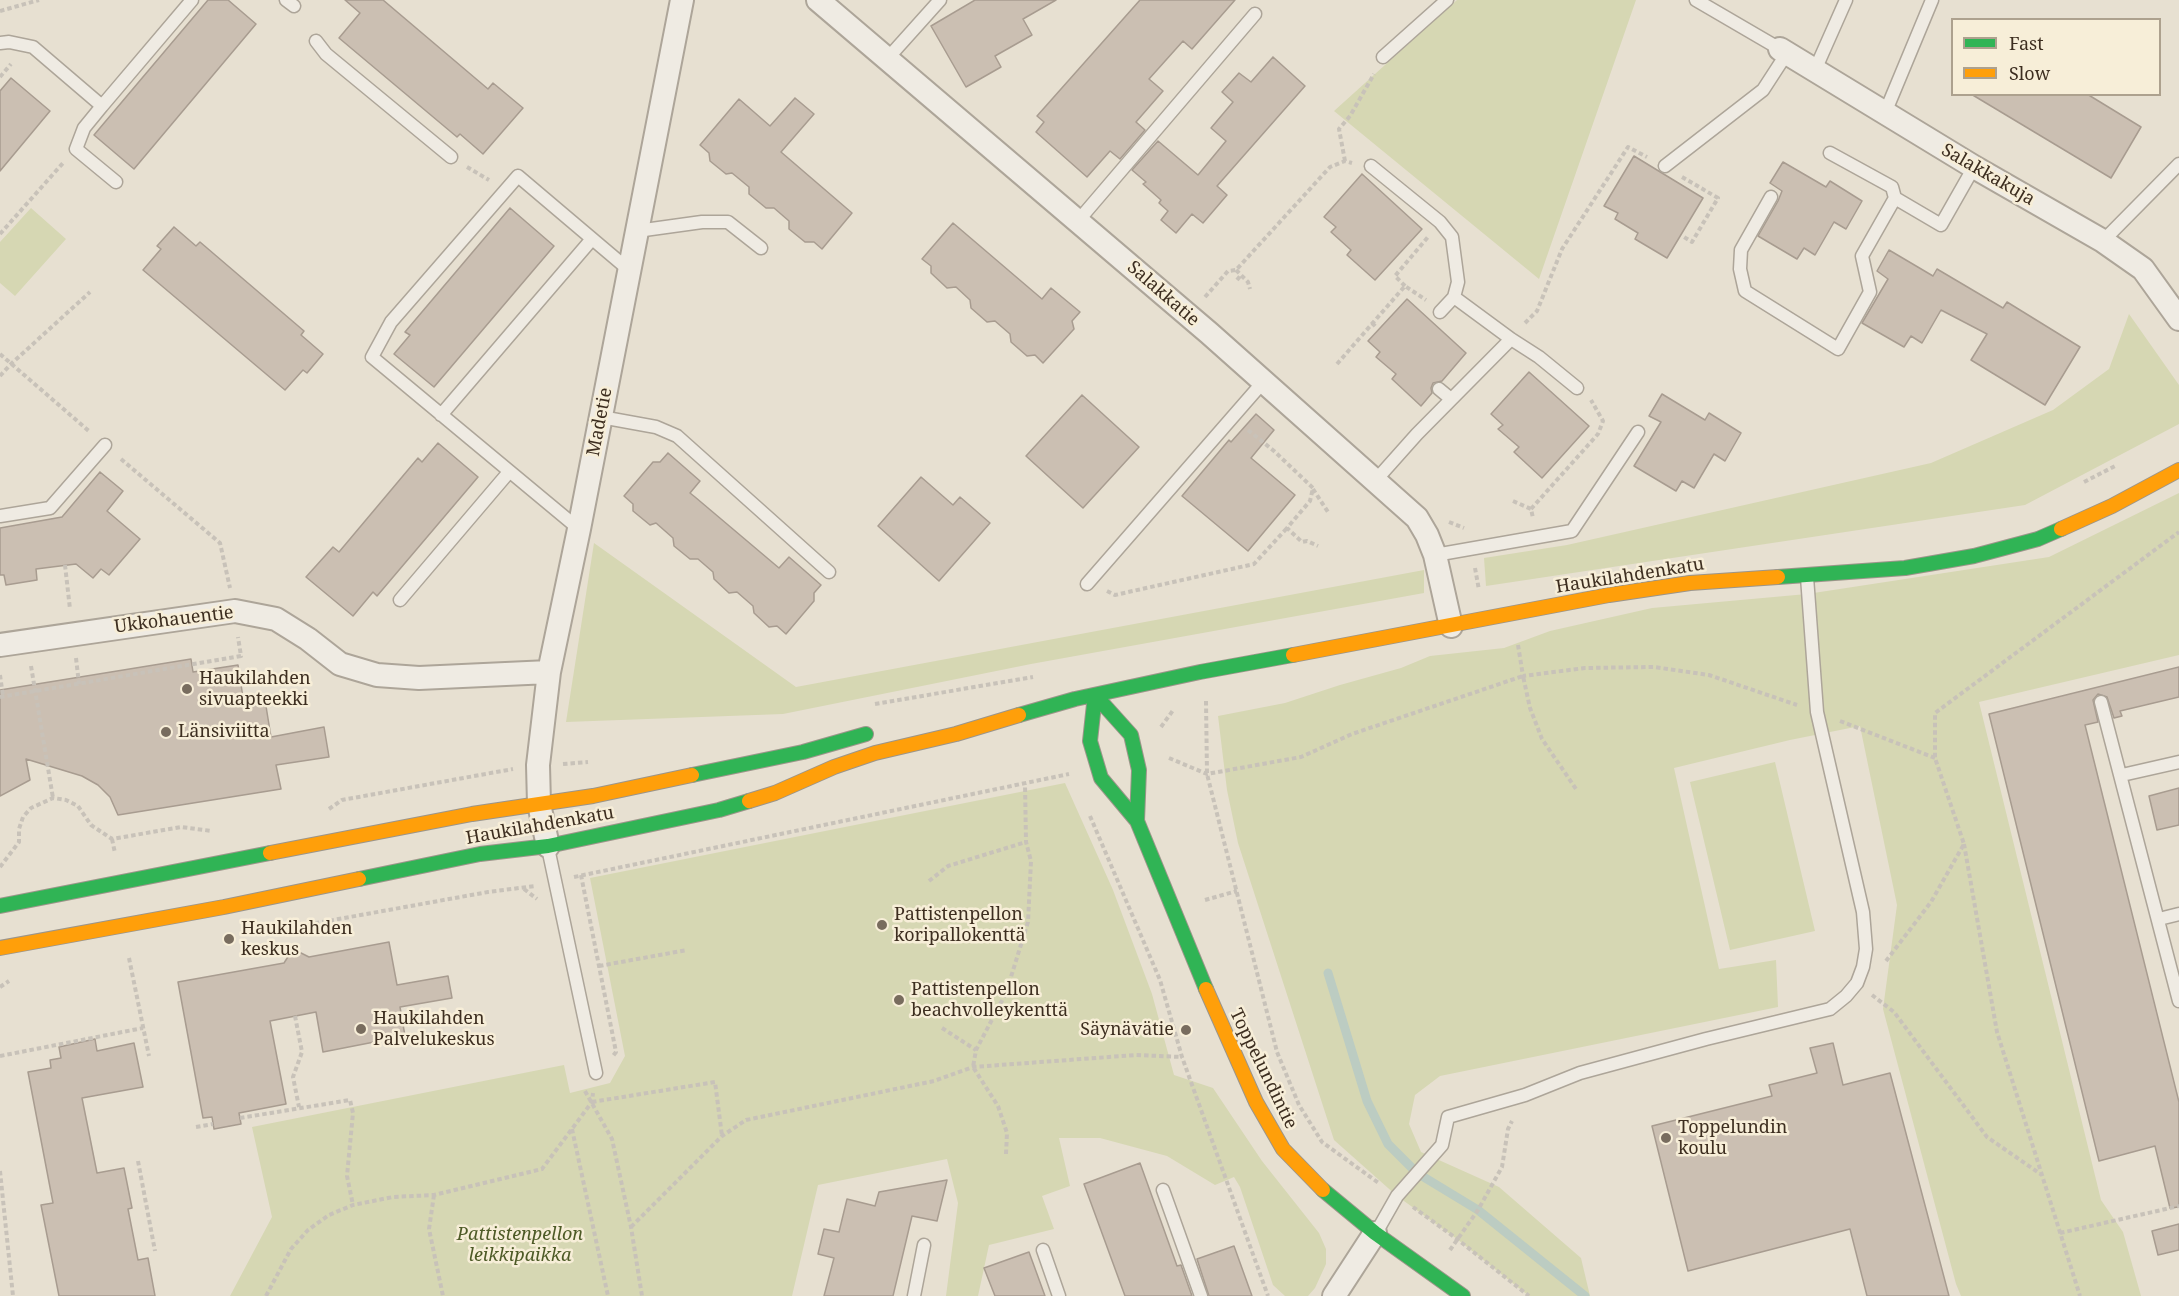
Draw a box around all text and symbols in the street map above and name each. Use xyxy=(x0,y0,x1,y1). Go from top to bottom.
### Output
legend xyxy=(1951,18,2161,96)
text: Fast xyxy=(2009,31,2044,55)
text: Slow xyxy=(2009,61,2050,85)
street label: Salakkakuja xyxy=(1937,140,2039,210)
street label: Salakkatie xyxy=(1122,257,1204,331)
street label: Madetie xyxy=(583,386,617,458)
street label: Haukilahdenkatu xyxy=(1554,554,1706,598)
street label: Ukkohauentie xyxy=(113,602,235,638)
place label: Haukilahden sivuapteekki xyxy=(199,668,311,710)
marker: Haukilahden sivuapteekki xyxy=(180,682,194,696)
place label: Länsiviitta xyxy=(178,721,270,743)
marker: Länsiviitta xyxy=(159,725,173,739)
street label: Haukilahdenkatu xyxy=(464,802,616,850)
place label: Pattistenpellon koripallokenttä xyxy=(894,904,1026,946)
place label: Haukilahden keskus xyxy=(241,918,353,960)
marker: Pattistenpellon koripallokenttä xyxy=(875,918,889,932)
marker: Haukilahden keskus xyxy=(222,932,236,946)
place label: Pattistenpellon beachvolleykenttä xyxy=(911,979,1068,1022)
marker: Pattistenpellon beachvolleykenttä xyxy=(892,993,906,1007)
street label: Toppelundintie xyxy=(1225,1005,1301,1133)
place label: Haukilahden Palvelukeskus xyxy=(373,1008,495,1050)
place label: Säynävätie xyxy=(1080,1019,1174,1041)
marker: Haukilahden Palvelukeskus xyxy=(354,1022,368,1036)
marker: Säynävätie xyxy=(1179,1023,1193,1037)
place label: Toppelundin koulu xyxy=(1678,1117,1787,1160)
marker: Toppelundin koulu xyxy=(1659,1131,1673,1145)
park label: Pattistenpellon leikkipaikka xyxy=(457,1224,583,1266)

